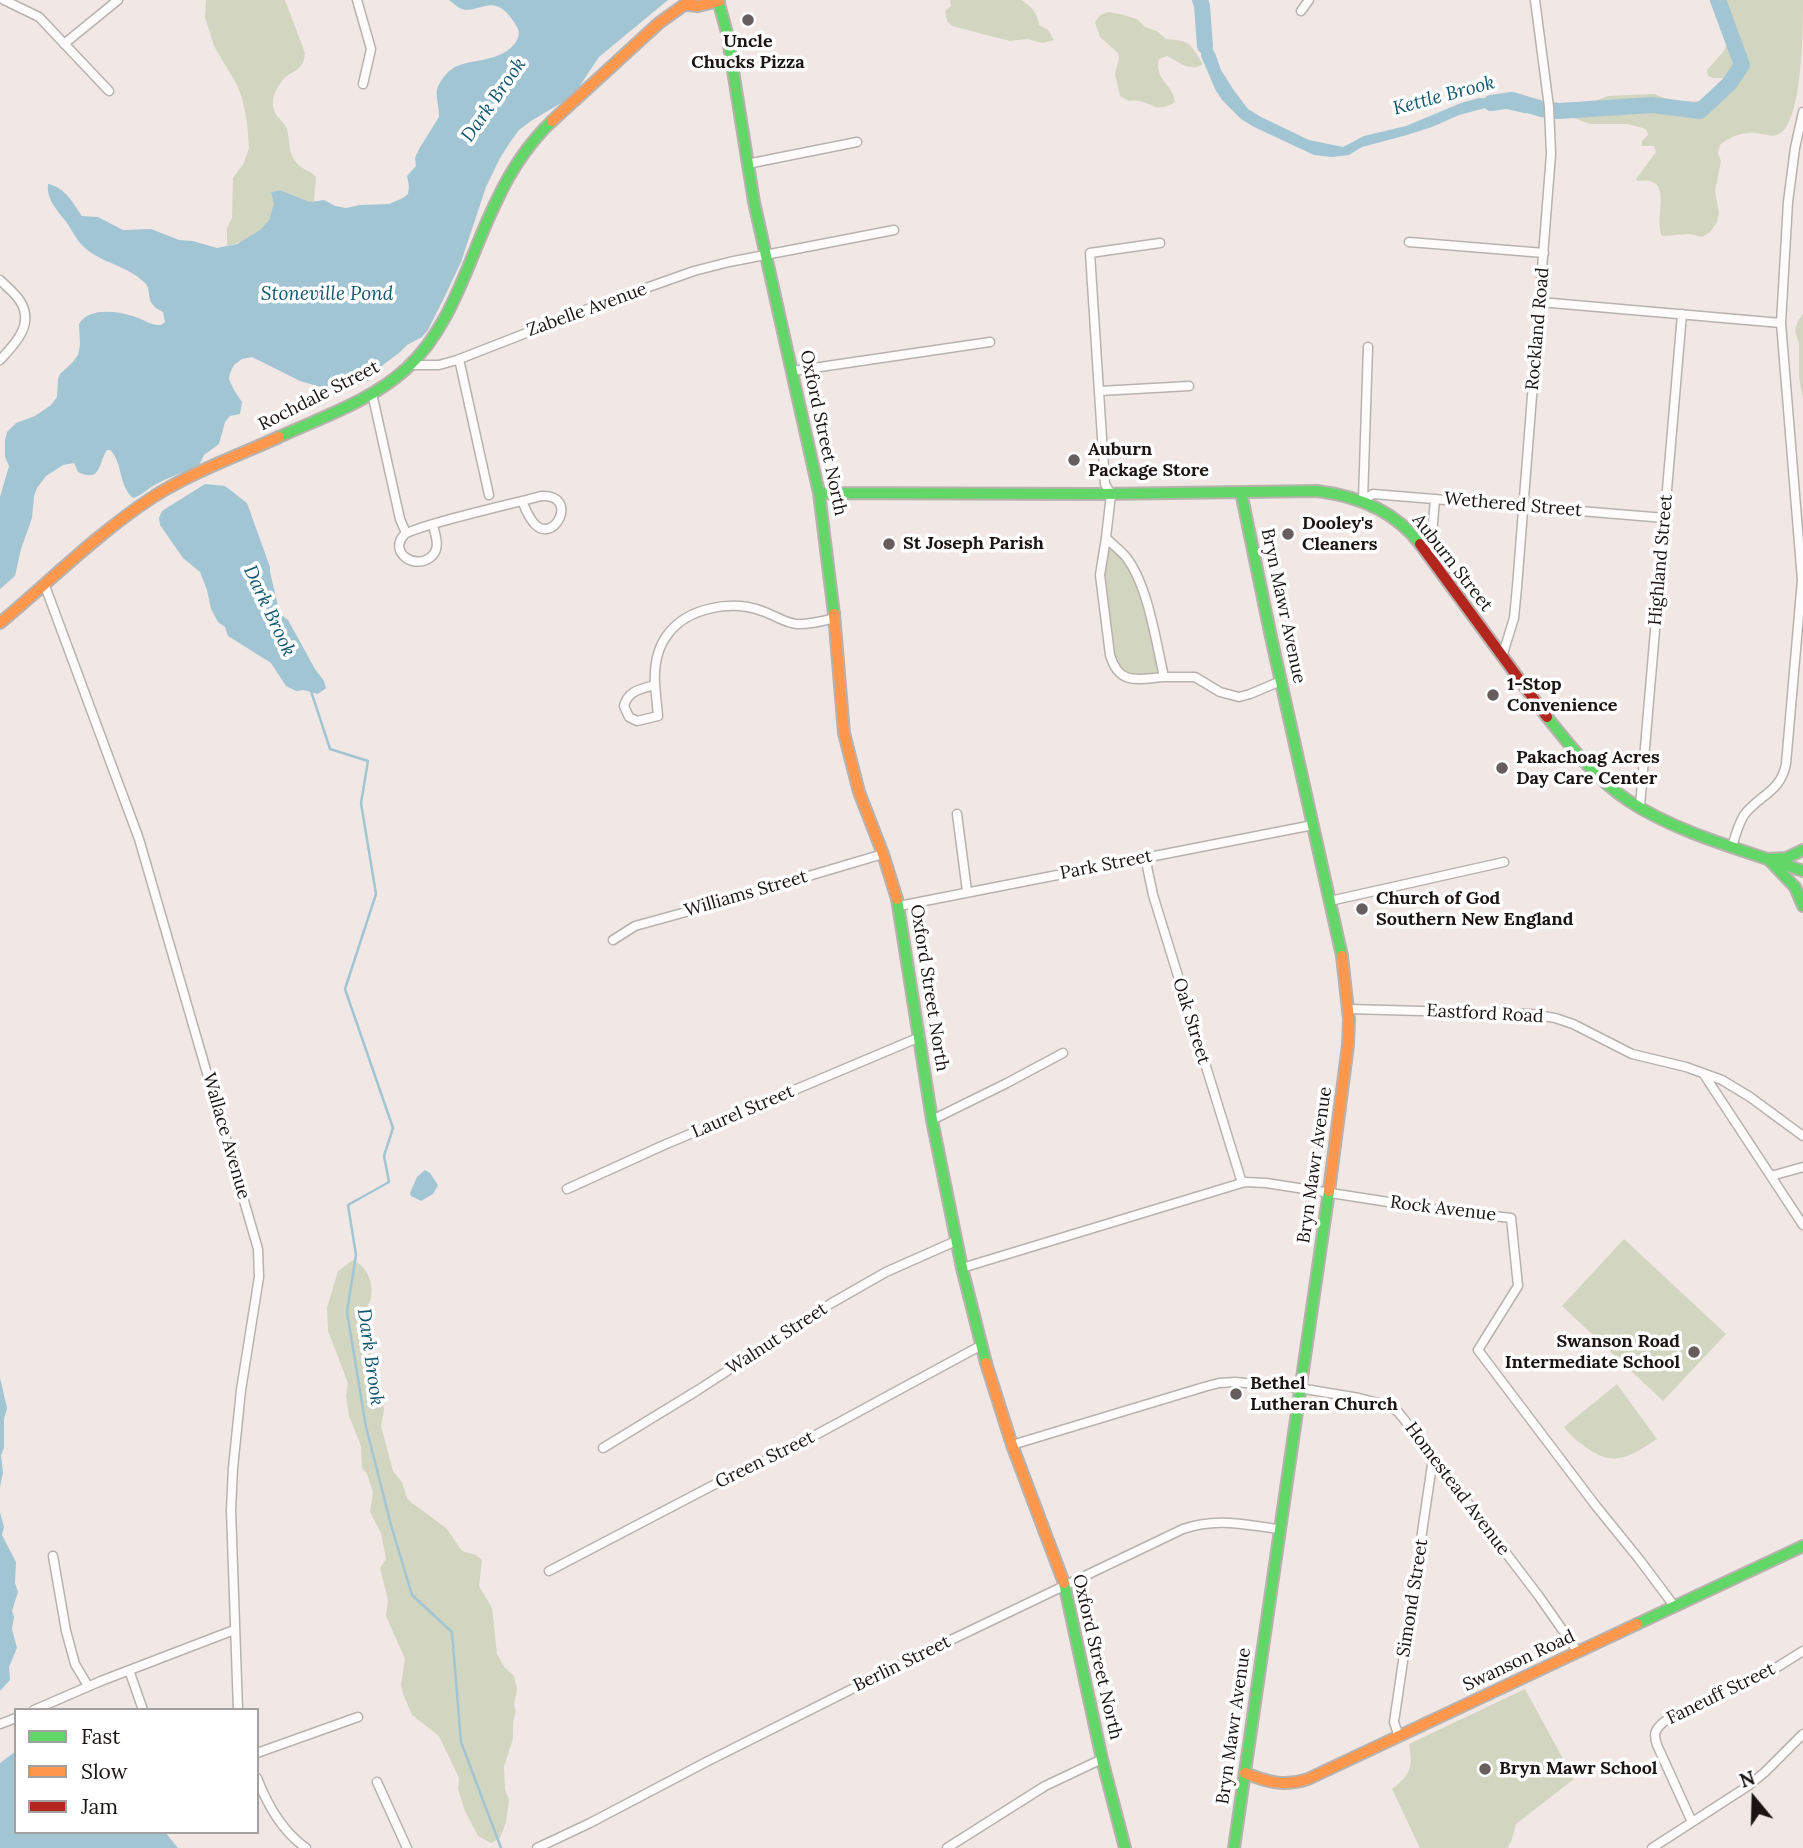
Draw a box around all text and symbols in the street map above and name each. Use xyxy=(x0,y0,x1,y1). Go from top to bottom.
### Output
marker: Uncle Chucks Pizza xyxy=(740,12,756,28)
place label: Uncle Chucks Pizza xyxy=(691,31,805,74)
water label: Dark Brook xyxy=(457,53,531,147)
water label: Kettle Brook xyxy=(1391,71,1497,121)
street label: Rockland Road xyxy=(1522,267,1554,391)
street label: Zabelle Avenue xyxy=(524,278,650,342)
water label: Stoneville Pond xyxy=(261,284,393,306)
street label: Oxford Street North xyxy=(795,348,851,518)
street label: Rochdale Street xyxy=(255,356,383,436)
place label: Auburn Package Store xyxy=(1088,439,1209,482)
marker: Auburn Package Store xyxy=(1066,452,1082,468)
street label: Wethered Street xyxy=(1443,488,1583,522)
street label: Highland Street xyxy=(1644,493,1678,627)
street label: Auburn Street xyxy=(1407,510,1497,616)
place label: Dooley's Cleaners xyxy=(1302,513,1378,556)
marker: Dooley's Cleaners xyxy=(1280,526,1296,542)
street label: Bryn Mawr Avenue xyxy=(1256,527,1310,685)
place label: St Joseph Parish xyxy=(903,533,1044,555)
marker: St Joseph Parish xyxy=(881,536,897,552)
water label: Dark Brook xyxy=(238,562,300,660)
place label: 1-Stop Convenience xyxy=(1507,674,1617,716)
marker: 1-Stop Convenience xyxy=(1485,687,1501,703)
place label: Pakachoag Acres Day Care Center xyxy=(1516,747,1660,790)
marker: Pakachoag Acres Day Care Center xyxy=(1494,760,1510,776)
street label: Park Street xyxy=(1058,846,1154,884)
street label: Williams Street xyxy=(682,866,810,922)
place label: Church of God Southern New England xyxy=(1376,888,1573,930)
marker: Church of God Southern New England xyxy=(1354,901,1370,917)
street label: Oxford Street North xyxy=(905,903,953,1073)
street label: Oak Street xyxy=(1168,975,1214,1067)
street label: Eastford Road xyxy=(1426,1000,1544,1028)
street label: Wallace Avenue xyxy=(198,1070,254,1202)
street label: Laurel Street xyxy=(689,1081,797,1143)
street label: Bryn Mawr Avenue xyxy=(1293,1085,1337,1245)
street label: Rock Avenue xyxy=(1389,1192,1497,1226)
street label: Walnut Street xyxy=(723,1298,831,1380)
water label: Dark Brook xyxy=(352,1307,388,1407)
place label: Swanson Road Intermediate School xyxy=(1505,1331,1680,1374)
marker: Swanson Road Intermediate School xyxy=(1686,1344,1702,1360)
place label: Bethel Lutheran Church xyxy=(1250,1373,1398,1416)
marker: Bethel Lutheran Church xyxy=(1228,1386,1244,1402)
street label: Homestead Avenue xyxy=(1400,1418,1514,1560)
street label: Green Street xyxy=(712,1427,818,1493)
street label: Simond Street xyxy=(1393,1537,1433,1659)
street label: Oxford Street North xyxy=(1067,1572,1127,1742)
street label: Swanson Road xyxy=(1460,1626,1578,1696)
street label: Berlin Street xyxy=(850,1631,954,1697)
street label: Bryn Mawr Avenue xyxy=(1212,1646,1256,1806)
street label: Faneuff Street xyxy=(1663,1658,1779,1730)
legend xyxy=(14,1708,259,1834)
text: Fast xyxy=(81,1723,120,1750)
text: Slow xyxy=(81,1758,128,1785)
place label: Bryn Mawr School xyxy=(1499,1758,1657,1780)
marker: Bryn Mawr School xyxy=(1477,1761,1493,1777)
north arrow xyxy=(1719,1764,1789,1834)
text: N xyxy=(1736,1765,1758,1793)
text: Jam xyxy=(81,1793,118,1820)

